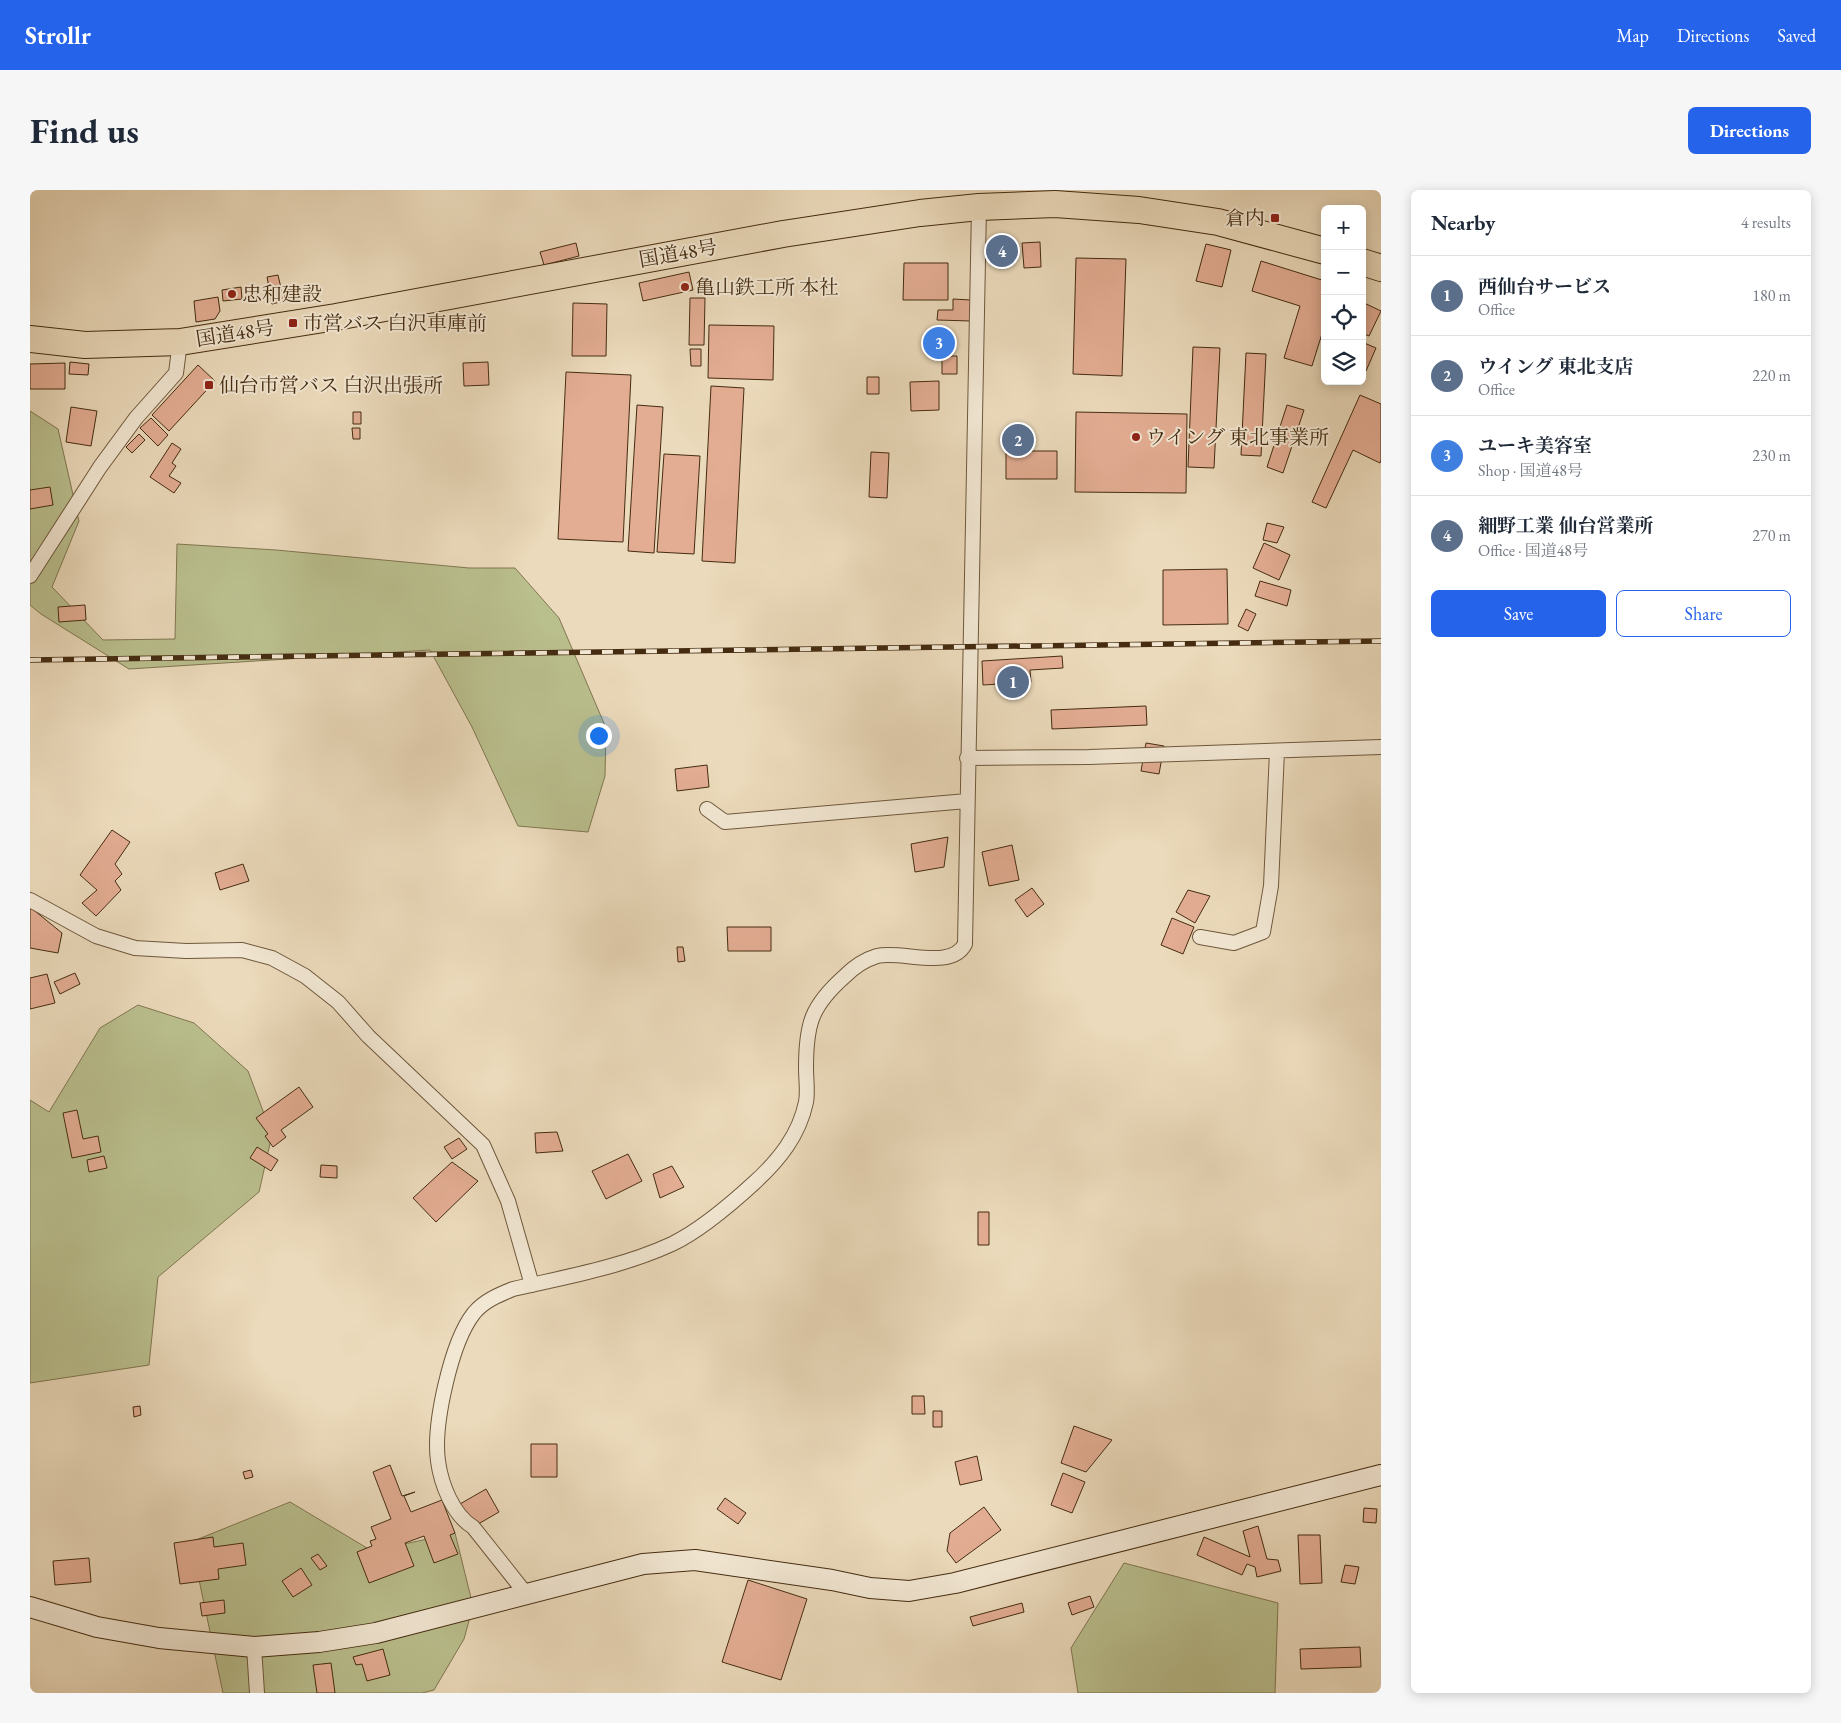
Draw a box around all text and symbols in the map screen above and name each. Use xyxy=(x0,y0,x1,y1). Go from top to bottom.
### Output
text: Strollr xyxy=(25,20,91,51)
text: Map xyxy=(1617,24,1649,47)
text: Directions xyxy=(1677,24,1749,47)
text: Saved xyxy=(1777,24,1816,47)
button: Directions xyxy=(1688,107,1811,154)
text: Find us xyxy=(30,108,139,153)
place label: 倉内 xyxy=(1225,205,1265,231)
map controls xyxy=(1321,205,1366,385)
button: + xyxy=(1321,205,1366,250)
text: Nearby xyxy=(1431,209,1495,236)
marker: 倉内 xyxy=(1269,212,1281,224)
text: 4 results xyxy=(1741,212,1791,233)
pin: 4 xyxy=(986,232,1018,270)
street label: 国道48号 xyxy=(637,233,719,273)
button: − xyxy=(1321,250,1366,295)
place label: 亀山鉄工所 本社 xyxy=(695,274,839,300)
text: 西仙台サービス xyxy=(1478,274,1611,299)
place label: 忠和建設 xyxy=(242,281,322,307)
marker: 亀山鉄工所 本社 xyxy=(679,281,691,293)
text: 1 xyxy=(1443,285,1451,306)
text: 180 m xyxy=(1752,285,1791,306)
marker: 忠和建設 xyxy=(226,288,238,300)
button: locate xyxy=(1321,295,1366,340)
text: Office xyxy=(1478,299,1515,320)
place label: 市営バス 白沢車庫前 xyxy=(303,310,487,336)
street label: 国道48号 xyxy=(194,314,276,352)
marker: 市営バス 白沢車庫前 xyxy=(287,317,299,329)
pin: 3 xyxy=(923,324,955,362)
button: layers xyxy=(1321,340,1366,385)
text: ウイング 東北支店 xyxy=(1478,354,1634,379)
text: 2 xyxy=(1443,365,1451,386)
text: 220 m xyxy=(1752,365,1791,386)
place label: 仙台市営バス 白沢出張所 xyxy=(219,372,443,398)
marker: 仙台市営バス 白沢出張所 xyxy=(203,379,215,391)
text: Office xyxy=(1478,379,1515,400)
pin: 2 xyxy=(1002,421,1034,459)
place label: ウイング 東北事業所 xyxy=(1146,424,1329,450)
marker: ウイング 東北事業所 xyxy=(1130,431,1142,443)
text: ユーキ美容室 xyxy=(1478,433,1592,458)
text: 3 xyxy=(1443,445,1451,466)
text: 230 m xyxy=(1752,445,1791,466)
text: Shop · 国道48号 xyxy=(1478,460,1583,481)
text: 細野工業 仙台営業所 xyxy=(1478,513,1654,538)
text: 4 xyxy=(1443,525,1451,546)
text: 270 m xyxy=(1752,525,1791,546)
text: Office · 国道48号 xyxy=(1478,540,1588,561)
button: Save xyxy=(1431,590,1606,637)
button: Share xyxy=(1616,590,1791,637)
pin: 1 xyxy=(997,663,1029,701)
your location xyxy=(586,723,612,749)

